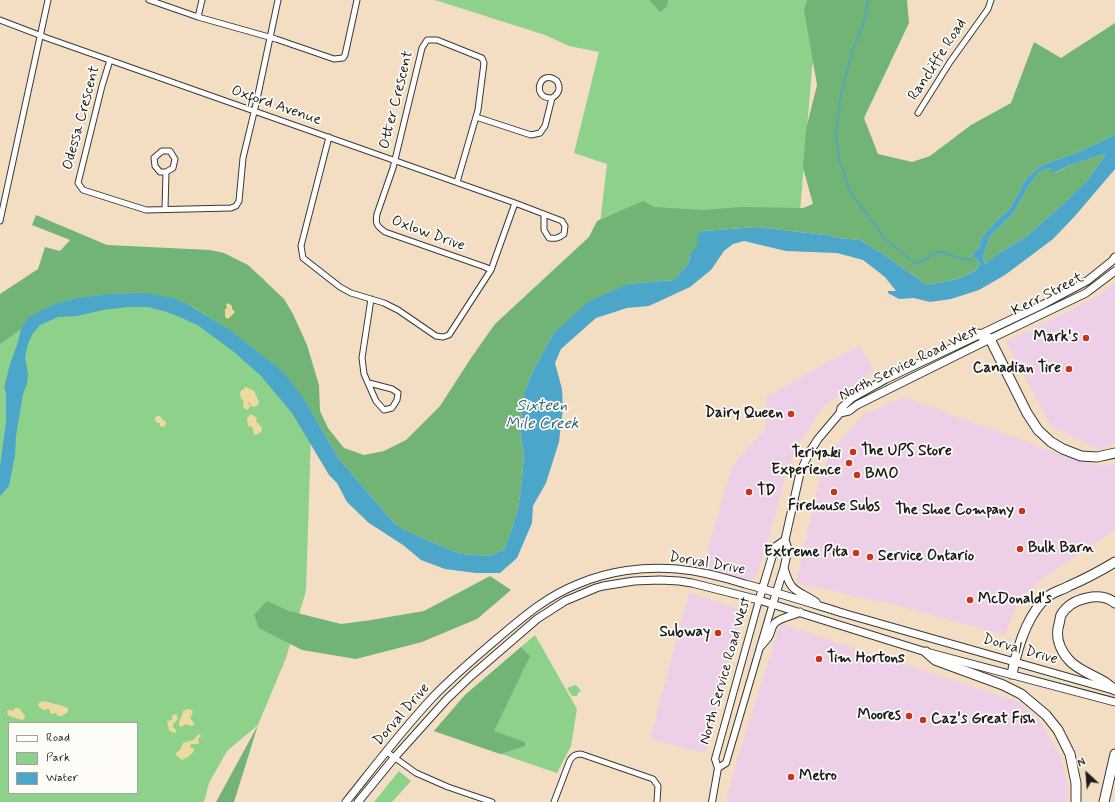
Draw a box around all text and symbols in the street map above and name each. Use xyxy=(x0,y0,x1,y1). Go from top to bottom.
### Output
street label: Rancliffe Road xyxy=(905,16,971,104)
street label: Otter Crescent xyxy=(376,49,418,151)
street label: Odessa Crescent xyxy=(59,64,105,172)
street label: Oxford Avenue xyxy=(229,82,323,130)
street label: Oxlow Drive xyxy=(389,212,467,256)
street label: Kerr Street xyxy=(1009,269,1087,321)
street label: North Service Road West xyxy=(836,322,982,406)
place label: Mark's xyxy=(1034,329,1078,347)
marker: Mark's xyxy=(1081,333,1091,343)
place label: Canadian Tire xyxy=(973,360,1061,378)
marker: Canadian Tire xyxy=(1064,364,1074,374)
water label: Sixteen Mile Creek xyxy=(505,397,579,435)
place label: Dairy Queen xyxy=(705,405,783,423)
marker: Dairy Queen xyxy=(786,409,796,419)
place label: The UPS Store xyxy=(861,443,952,461)
place label: Teriyaki Experience xyxy=(771,445,841,480)
marker: The UPS Store xyxy=(848,447,858,457)
marker: Teriyaki Experience xyxy=(844,458,854,468)
place label: BMO xyxy=(865,466,899,484)
marker: BMO xyxy=(852,470,862,480)
place label: TD xyxy=(757,483,775,501)
marker: TD xyxy=(744,487,754,497)
marker: Firehouse Subs xyxy=(829,487,839,497)
place label: Firehouse Subs xyxy=(788,498,880,516)
place label: The Shoe Company xyxy=(895,502,1014,520)
marker: The Shoe Company xyxy=(1017,506,1027,516)
place label: Bulk Barn xyxy=(1028,540,1094,558)
place label: Extreme Pita xyxy=(764,544,848,562)
marker: Bulk Barn xyxy=(1015,544,1025,554)
street label: Dorval Drive xyxy=(667,548,747,580)
marker: Extreme Pita xyxy=(851,548,861,558)
place label: Service Ontario xyxy=(878,548,974,566)
marker: Service Ontario xyxy=(865,552,875,562)
place label: McDonald's xyxy=(978,591,1052,609)
street label: North Service Road West xyxy=(696,595,756,747)
marker: McDonald's xyxy=(965,595,975,605)
place label: Subway xyxy=(659,624,710,642)
marker: Subway xyxy=(713,628,723,638)
street label: Dorval Drive xyxy=(980,631,1060,669)
place label: Tim Hortons xyxy=(827,650,905,668)
marker: Tim Hortons xyxy=(814,654,824,664)
street label: Dorval Drive xyxy=(370,680,434,750)
place label: Moores xyxy=(857,707,901,725)
marker: Moores xyxy=(904,711,914,721)
place label: Caz's Great Fish xyxy=(931,711,1036,729)
marker: Caz's Great Fish xyxy=(918,715,928,725)
legend xyxy=(8,722,138,794)
text: Road xyxy=(46,730,70,746)
text: Park xyxy=(46,750,70,766)
north arrow xyxy=(1067,754,1107,794)
text: N xyxy=(1075,755,1088,771)
place label: Metro xyxy=(799,768,837,786)
text: Water xyxy=(46,770,78,786)
marker: Metro xyxy=(786,772,796,782)

